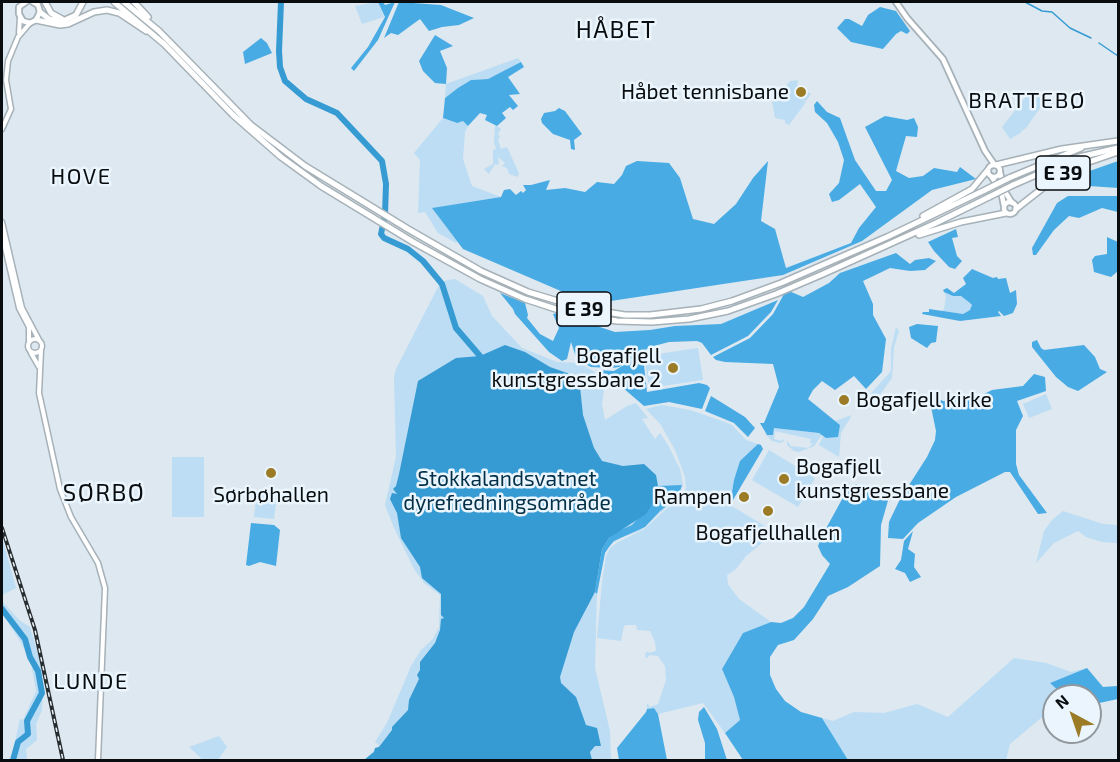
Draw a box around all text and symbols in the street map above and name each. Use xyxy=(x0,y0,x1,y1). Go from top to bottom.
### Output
district label: HÅBET xyxy=(576,16,656,44)
place label: Håbet tennisbane xyxy=(621,79,789,105)
marker: Håbet tennisbane xyxy=(794,85,808,99)
district label: BRATTEBØ xyxy=(968,88,1086,114)
road number: E 39 xyxy=(1036,156,1090,190)
district label: HOVE xyxy=(51,164,111,190)
road number: E 39 xyxy=(557,292,611,326)
place label: Bogafjell kunstgressbane 2 xyxy=(492,343,661,393)
marker: Bogafjell kunstgressbane 2 xyxy=(666,361,680,375)
place label: Bogafjell kirke xyxy=(856,387,992,413)
marker: Bogafjell kirke xyxy=(837,393,851,407)
place label: Bogafjell kunstgressbane xyxy=(796,454,949,504)
marker: Sørbøhallen xyxy=(264,466,278,480)
park label: Stokkalandsvatnet dyrefredningsområde xyxy=(403,466,611,516)
marker: Bogafjell kunstgressbane xyxy=(777,472,791,486)
district label: SØRBØ xyxy=(63,479,145,507)
place label: Sørbøhallen xyxy=(213,482,329,508)
place label: Rampen xyxy=(653,484,732,510)
marker: Rampen xyxy=(737,490,751,504)
marker: Bogafjellhallen xyxy=(761,504,775,518)
place label: Bogafjellhallen xyxy=(696,520,840,546)
district label: LUNDE xyxy=(53,669,129,695)
north arrow xyxy=(1042,684,1102,744)
text: N xyxy=(1051,690,1072,712)

